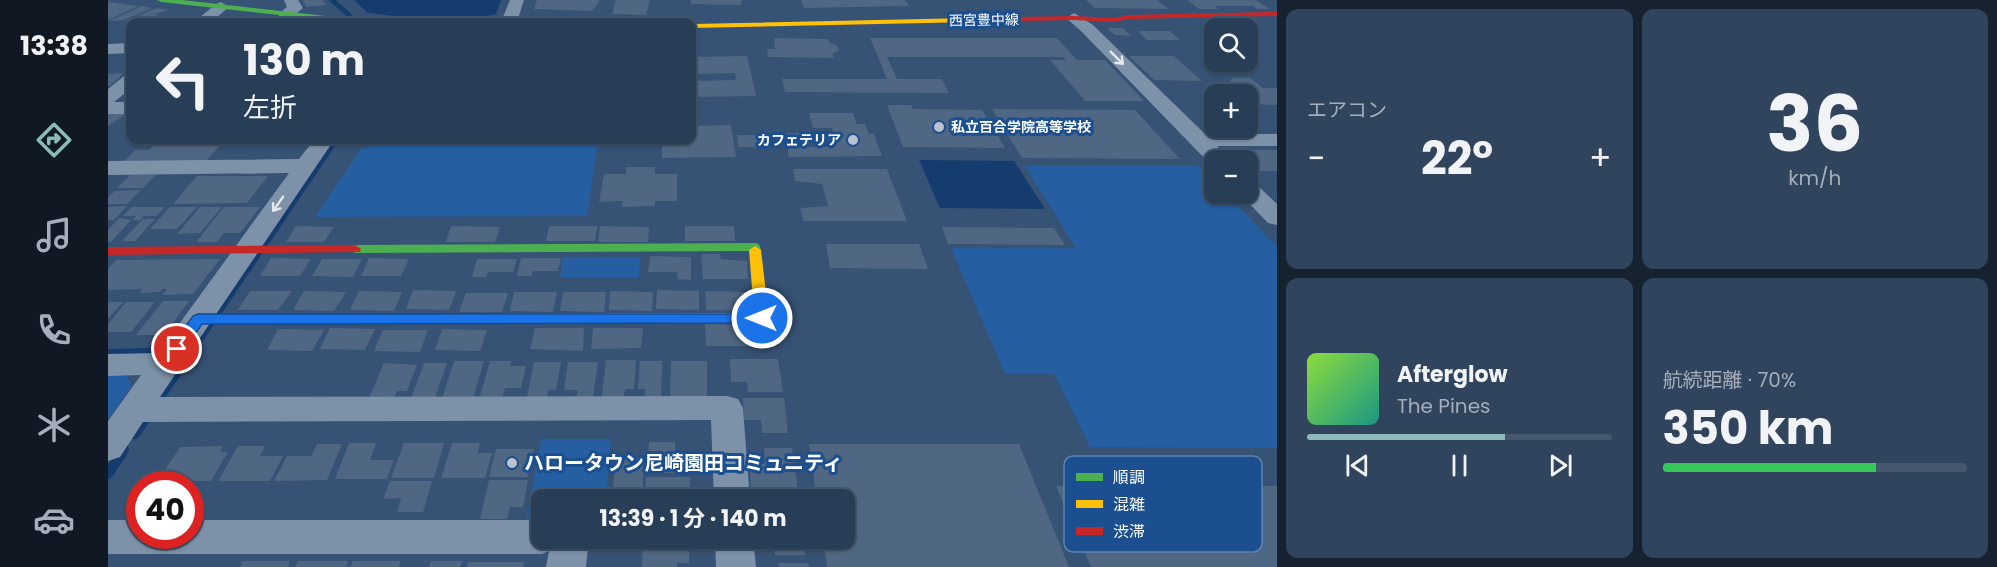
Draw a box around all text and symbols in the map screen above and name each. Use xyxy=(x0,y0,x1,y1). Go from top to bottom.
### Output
street label: 西宮豊中線 xyxy=(949,9,1019,31)
map controls xyxy=(1204,18,1258,204)
button: search xyxy=(1204,18,1258,72)
text: 13:38 xyxy=(20,27,88,64)
text: 130 m xyxy=(243,31,365,90)
icon: left xyxy=(144,42,222,120)
one-way arrow xyxy=(1109,50,1124,65)
text: 36 xyxy=(1766,69,1863,178)
button: + xyxy=(1204,84,1258,138)
text: 左折 xyxy=(243,89,297,126)
text: エアコン xyxy=(1307,96,1387,124)
place label: 私立百合学院高等学校 xyxy=(951,117,1091,137)
icon: directions xyxy=(33,119,75,161)
marker: 私立百合学院高等学校 xyxy=(932,120,946,134)
text: 22° xyxy=(1421,127,1493,190)
place label: カフェテリア xyxy=(757,130,841,150)
marker: カフェテリア xyxy=(846,133,860,147)
text: − xyxy=(1307,135,1325,182)
text: + xyxy=(1589,135,1612,182)
button: − xyxy=(1204,150,1258,204)
text: km/h xyxy=(1788,164,1841,192)
one-way arrow xyxy=(272,196,284,212)
icon: music xyxy=(33,214,75,256)
position arrow xyxy=(730,286,794,350)
icon: phone xyxy=(33,309,75,351)
pin xyxy=(151,323,202,374)
icon: arrive xyxy=(160,332,193,365)
text: Afterglow xyxy=(1397,359,1508,390)
text: 航続距離 · 70% xyxy=(1663,366,1796,394)
text: The Pines xyxy=(1397,392,1491,420)
text: 350 km xyxy=(1663,397,1833,460)
icon: climate xyxy=(33,404,75,446)
place label: ハロータウン尼崎園田コミュニティ xyxy=(524,449,843,477)
icon: previous xyxy=(1341,449,1374,482)
icon: pause xyxy=(1443,449,1476,482)
icon: next xyxy=(1544,449,1577,482)
marker: ハロータウン尼崎園田コミュニティ xyxy=(505,456,519,470)
legend xyxy=(1064,456,1262,552)
text: 順調 xyxy=(1113,466,1145,489)
speed limit sign: 40 xyxy=(126,471,204,549)
text: 混雑 xyxy=(1113,493,1145,516)
icon: car xyxy=(33,499,75,541)
text: 13:39 · 1 分 · 140 m xyxy=(600,503,786,534)
text: 渋滞 xyxy=(1113,520,1145,543)

